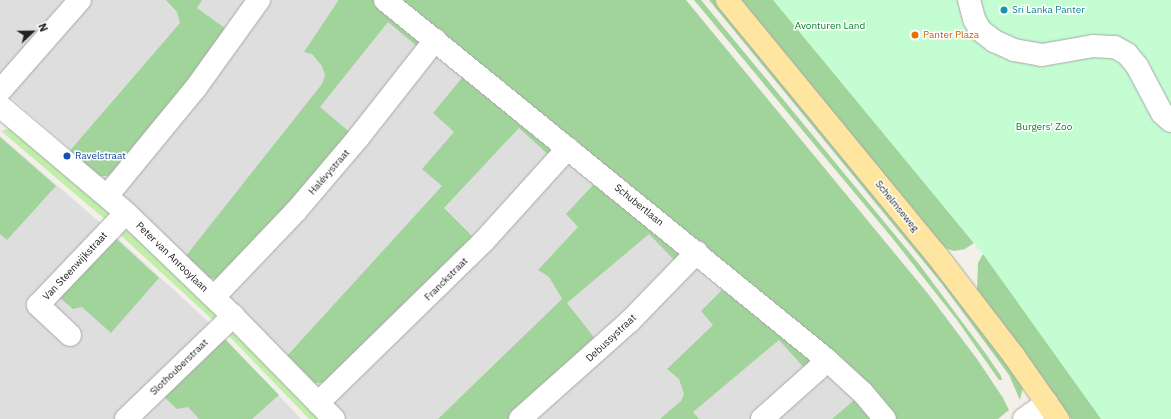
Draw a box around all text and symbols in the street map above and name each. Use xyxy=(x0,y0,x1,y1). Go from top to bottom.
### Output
place label: Sri Lanka Panter xyxy=(1012,4,1085,16)
marker: Sri Lanka Panter xyxy=(999,5,1009,15)
north arrow xyxy=(12,12,52,52)
park label: Avonturen Land xyxy=(795,20,865,32)
text: N xyxy=(35,21,51,34)
place label: Panter Plaza xyxy=(923,29,979,41)
marker: Panter Plaza xyxy=(910,30,920,40)
park label: Burgers' Zoo xyxy=(1016,121,1072,133)
street label: Halévystraat xyxy=(306,147,352,197)
place label: Ravelstraat xyxy=(75,150,126,162)
marker: Ravelstraat xyxy=(62,151,72,161)
street label: Schelmseweg xyxy=(873,178,921,234)
street label: Schubertlaan xyxy=(612,182,666,228)
street label: Peter van Anrooylaan xyxy=(133,220,211,294)
street label: Van Steenwijkstraat xyxy=(40,229,110,303)
street label: Franckstraat xyxy=(422,255,470,303)
street label: Debussystraat xyxy=(583,312,639,364)
street label: Slothouberstraat xyxy=(148,336,210,398)

